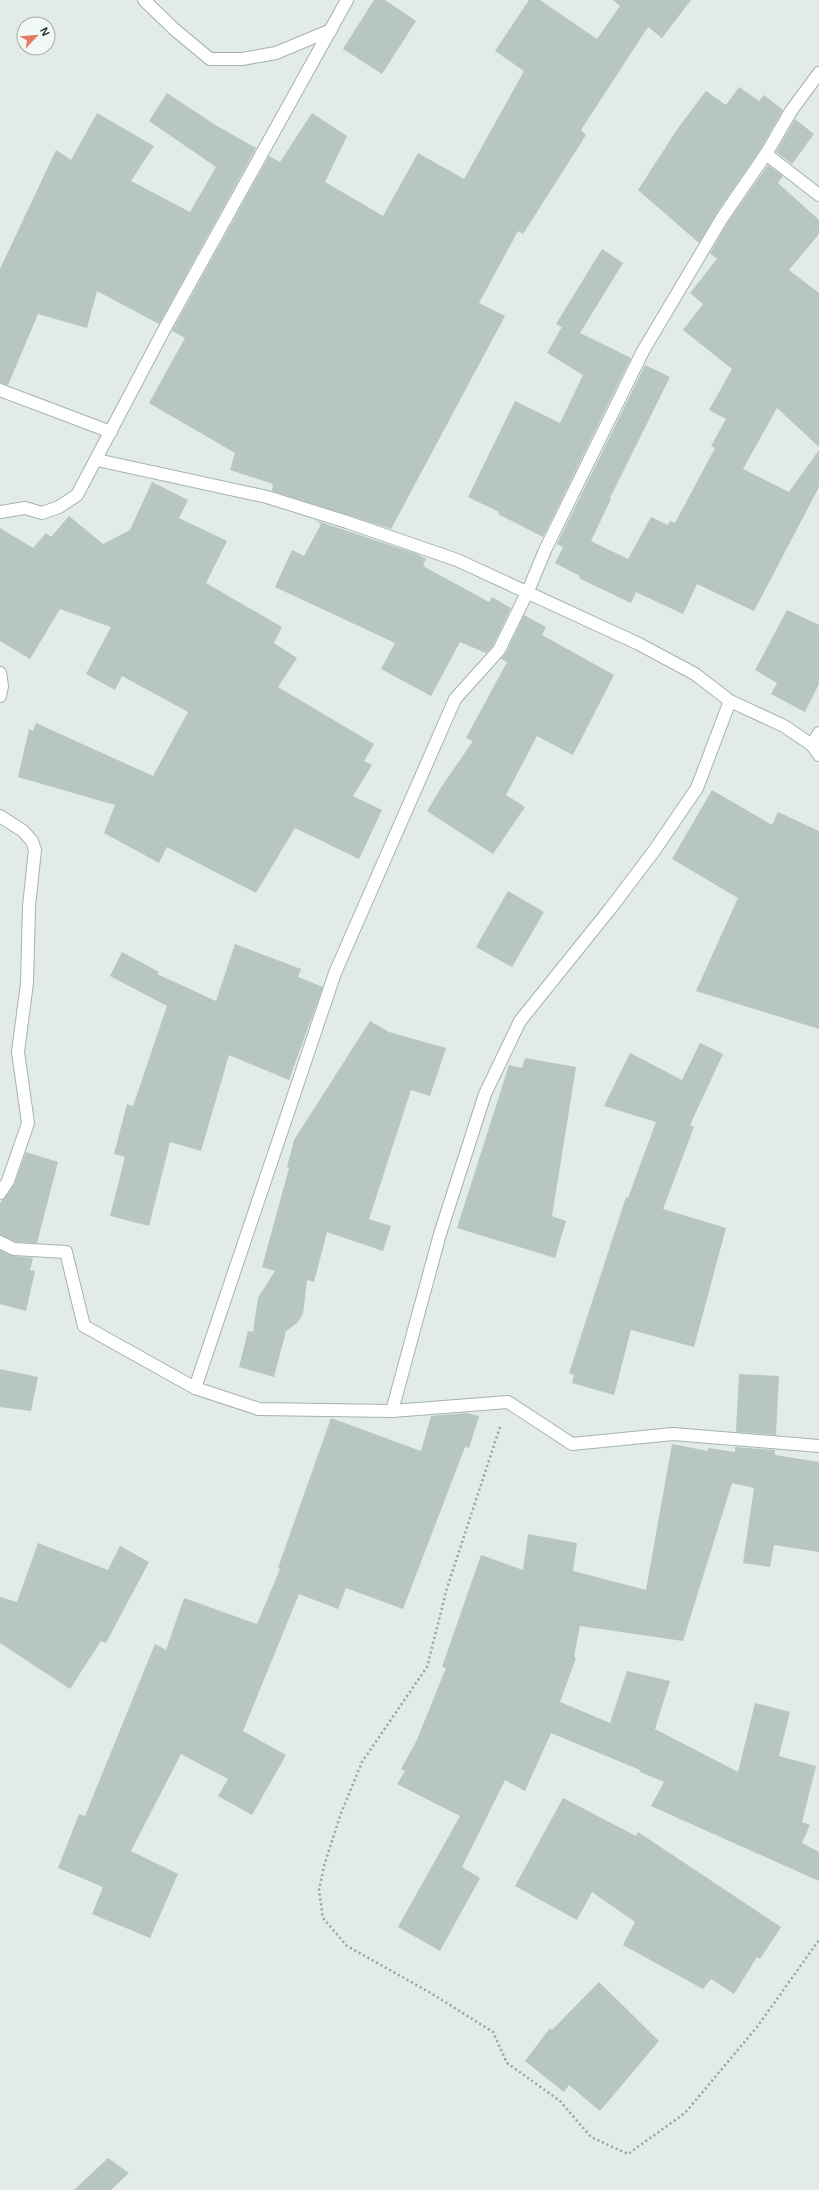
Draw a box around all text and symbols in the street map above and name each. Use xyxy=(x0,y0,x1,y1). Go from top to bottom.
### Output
north arrow xyxy=(16,16,56,56)
text: N xyxy=(38,25,52,38)

